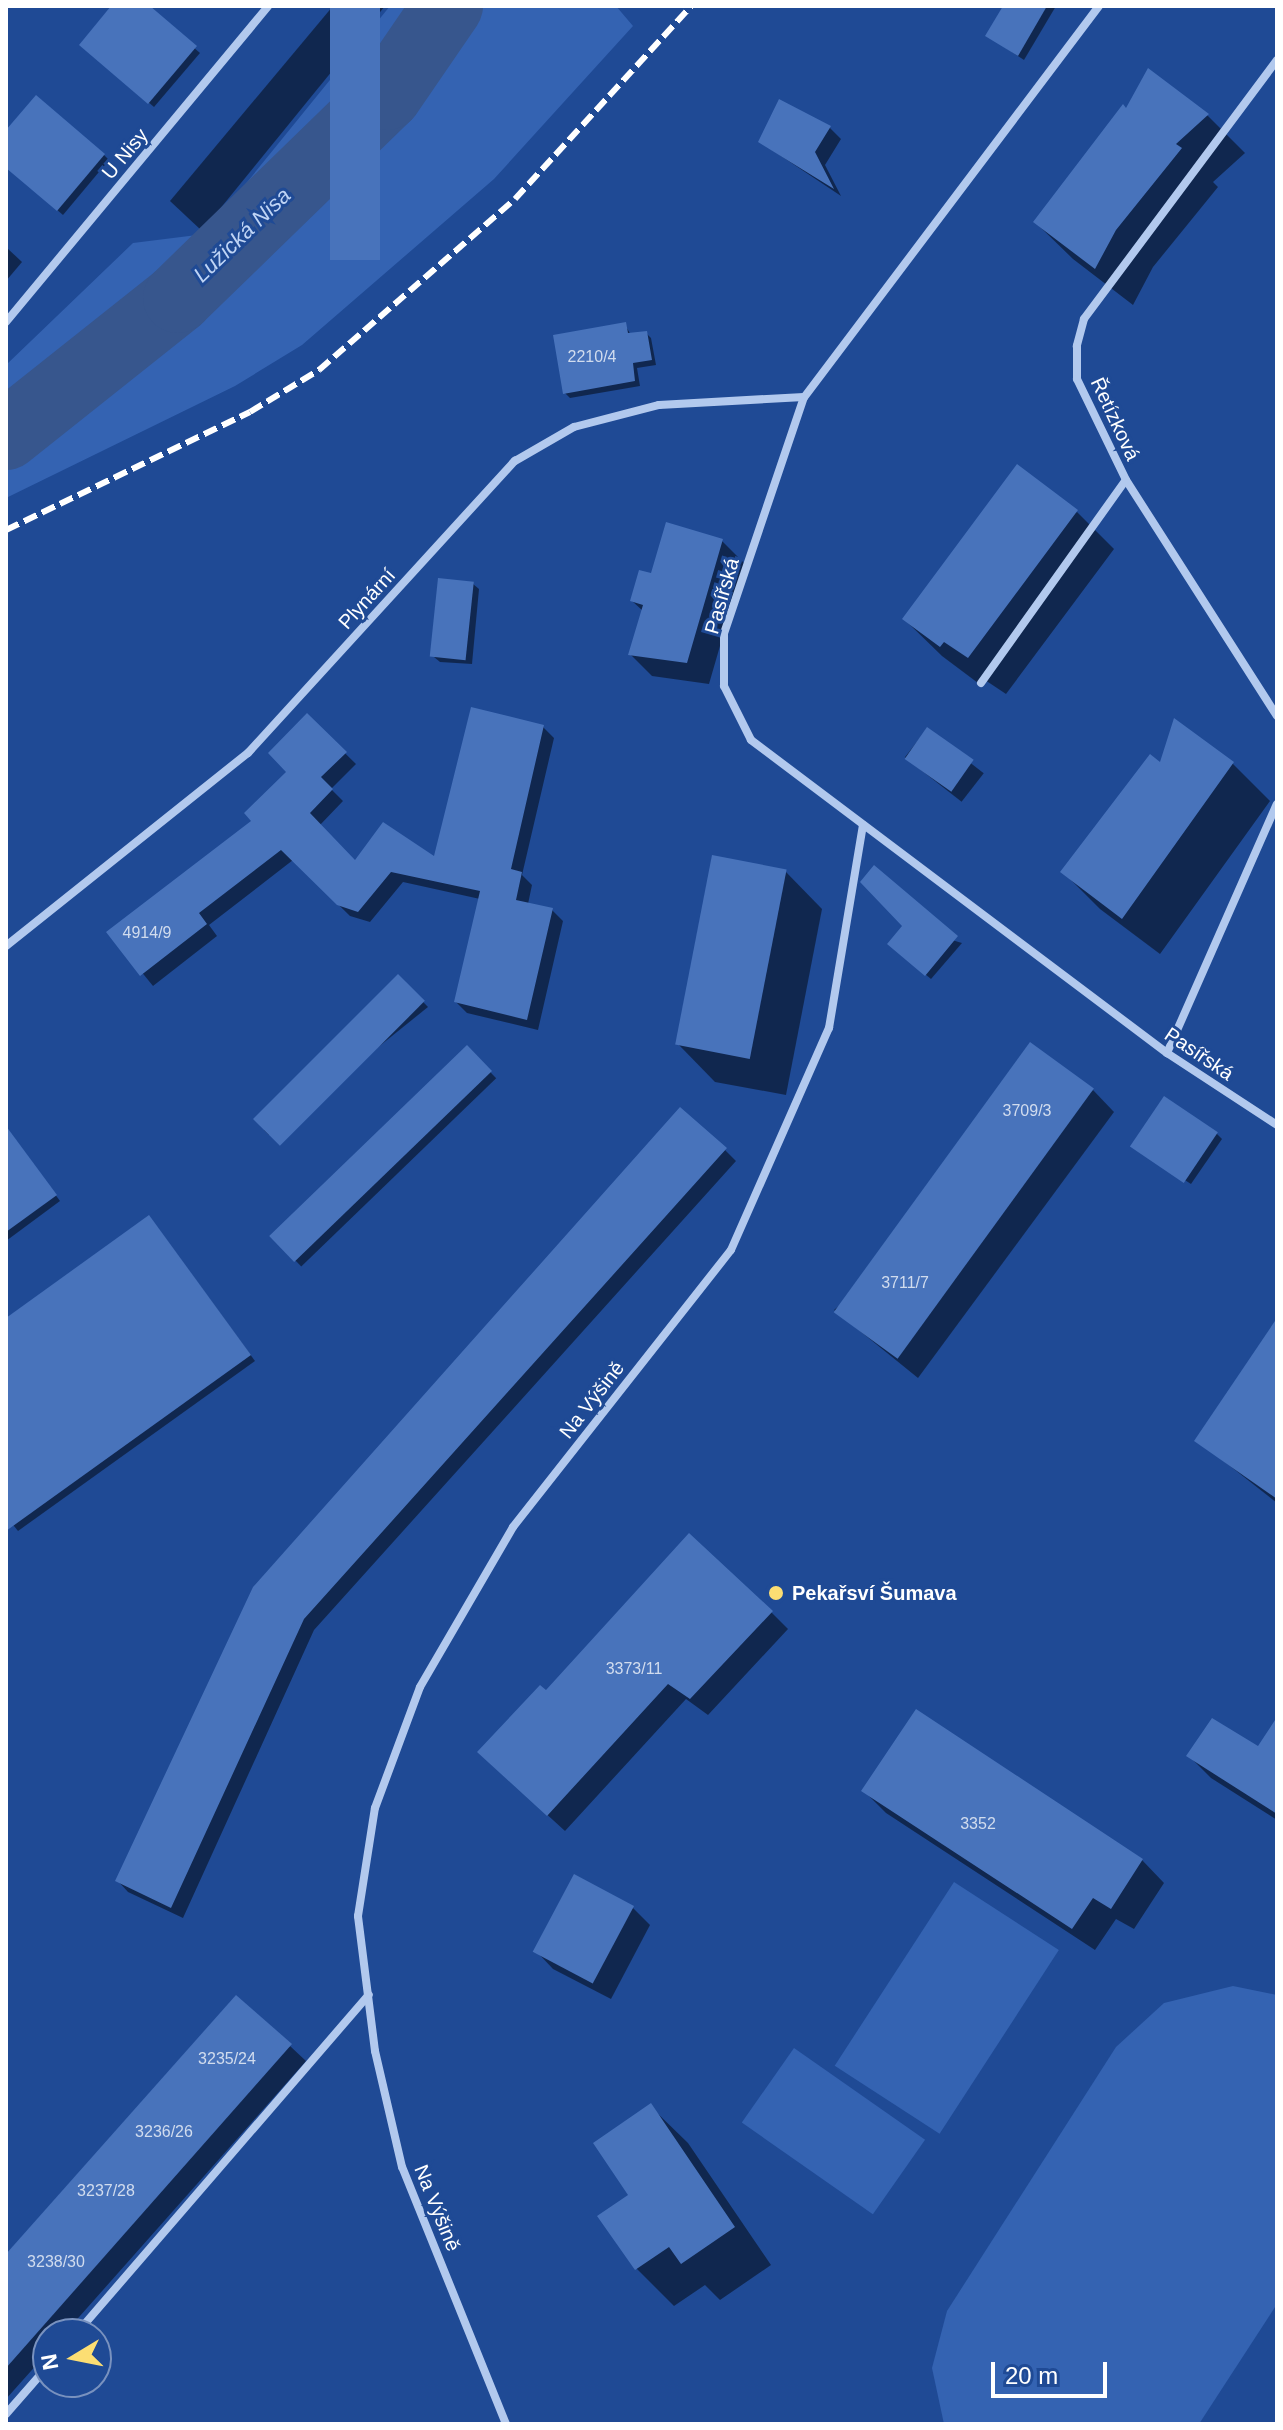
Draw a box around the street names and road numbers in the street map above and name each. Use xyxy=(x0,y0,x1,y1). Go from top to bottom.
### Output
street label: U Nisy xyxy=(97,124,153,184)
street label: Řetízková xyxy=(1085,374,1145,464)
street label: Pasířská xyxy=(700,555,744,637)
street label: Plynární xyxy=(334,564,400,634)
street label: Pasířská xyxy=(1160,1022,1238,1086)
street label: Na Výšině xyxy=(554,1357,630,1443)
street label: Na Výšině xyxy=(409,2161,465,2255)

